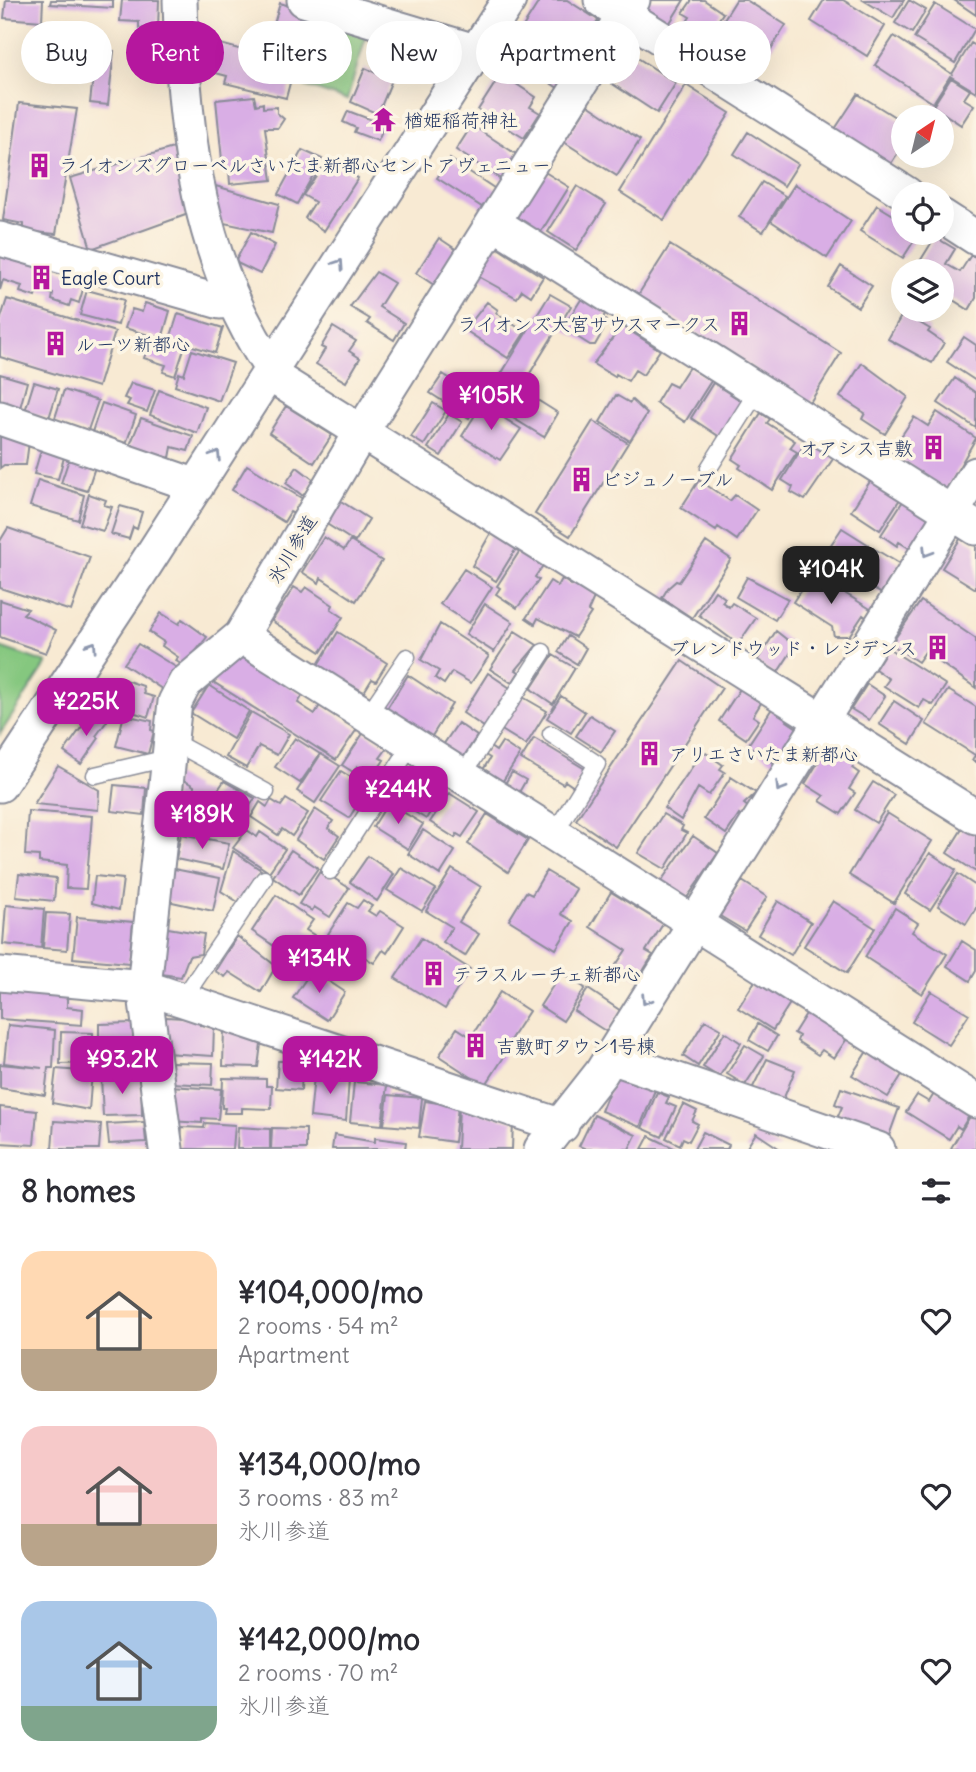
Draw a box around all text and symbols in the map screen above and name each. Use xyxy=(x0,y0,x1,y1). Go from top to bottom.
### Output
chip: Buy xyxy=(21,21,112,84)
chip: Rent xyxy=(126,21,224,84)
chip: Filters xyxy=(238,21,352,84)
chip: New xyxy=(366,21,462,84)
chip: Apartment xyxy=(476,21,640,84)
chip: House xyxy=(654,21,771,84)
north arrow xyxy=(891,105,954,168)
map controls xyxy=(891,105,954,322)
temple icon: 楢姫稲荷神社 xyxy=(370,106,398,134)
place label: 楢姫稲荷神社 xyxy=(404,108,518,132)
building icon: ライオンズグローベルさいたま新都心セントアヴェニュー xyxy=(25,151,53,179)
place label: ライオンズグローベルさいたま新都心セントアヴェニュー xyxy=(59,153,551,177)
button: locate xyxy=(891,182,954,245)
one-way arrow xyxy=(331,259,343,272)
button: layers xyxy=(891,259,954,322)
building icon: Eagle Court xyxy=(27,264,55,292)
place label: Eagle Court xyxy=(61,266,161,290)
building icon: ライオンズ大宮サウスマークス xyxy=(726,310,754,338)
place label: ライオンズ大宮サウスマークス xyxy=(457,312,720,336)
building icon: ルーツ新都心 xyxy=(42,330,70,358)
place label: ルーツ新都心 xyxy=(76,332,190,356)
pin: ¥105K xyxy=(442,372,540,432)
text: ¥105K xyxy=(458,380,524,409)
building icon: オアシス吉敷 xyxy=(919,434,947,462)
place label: オアシス吉敷 xyxy=(799,436,913,460)
one-way arrow xyxy=(207,450,220,463)
building icon: ビジュノーブル xyxy=(568,465,596,493)
place label: ビジュノーブル xyxy=(602,467,733,491)
street label: 氷川参道 xyxy=(262,510,322,588)
one-way arrow xyxy=(922,545,935,558)
pin: ¥104K xyxy=(782,546,880,606)
text: ¥104K xyxy=(798,554,864,583)
building icon: ブレンドウッド・レジデンス xyxy=(923,634,951,662)
place label: ブレンドウッド・レジデンス xyxy=(670,636,917,660)
one-way arrow xyxy=(84,641,96,654)
pin: ¥225K xyxy=(37,678,135,738)
text: ¥225K xyxy=(53,686,119,715)
building icon: アリエさいたま新都心 xyxy=(635,740,663,768)
place label: アリエさいたま新都心 xyxy=(669,742,858,766)
pin: ¥244K xyxy=(349,766,447,826)
text: ¥244K xyxy=(365,774,431,803)
one-way arrow xyxy=(775,779,788,792)
pin: ¥189K xyxy=(153,792,251,851)
text: ¥189K xyxy=(170,799,234,828)
pin: ¥134K xyxy=(270,936,368,995)
text: ¥134K xyxy=(287,943,351,972)
building icon: テラスルーチェ新都心 xyxy=(419,960,447,988)
place label: テラスルーチェ新都心 xyxy=(453,962,641,986)
one-way arrow xyxy=(642,993,655,1006)
building icon: 吉敷町タウン1号棟 xyxy=(462,1032,490,1060)
place label: 吉敷町タウン1号棟 xyxy=(496,1034,656,1058)
pin: ¥93.2K xyxy=(65,1036,179,1096)
pin: ¥142K xyxy=(281,1036,379,1096)
text: ¥93.2K xyxy=(86,1044,158,1073)
text: ¥142K xyxy=(299,1044,361,1073)
text: 8 homes xyxy=(21,1172,136,1210)
icon: filters xyxy=(917,1172,955,1210)
text: ¥104,000/mo xyxy=(238,1273,423,1311)
icon: home xyxy=(77,1279,161,1363)
icon: heart xyxy=(917,1302,955,1340)
text: 2 rooms · 54 m² xyxy=(238,1311,399,1340)
text: Apartment xyxy=(238,1340,350,1369)
text: ¥134,000/mo xyxy=(238,1445,421,1483)
icon: home xyxy=(77,1454,161,1538)
icon: heart xyxy=(917,1477,955,1515)
text: 3 rooms · 83 m² xyxy=(238,1483,399,1512)
text: 氷川参道 xyxy=(238,1516,330,1545)
text: ¥142,000/mo xyxy=(238,1620,420,1658)
icon: home xyxy=(77,1629,161,1713)
icon: heart xyxy=(917,1652,955,1690)
text: 2 rooms · 70 m² xyxy=(238,1658,398,1687)
text: 氷川参道 xyxy=(238,1691,330,1720)

